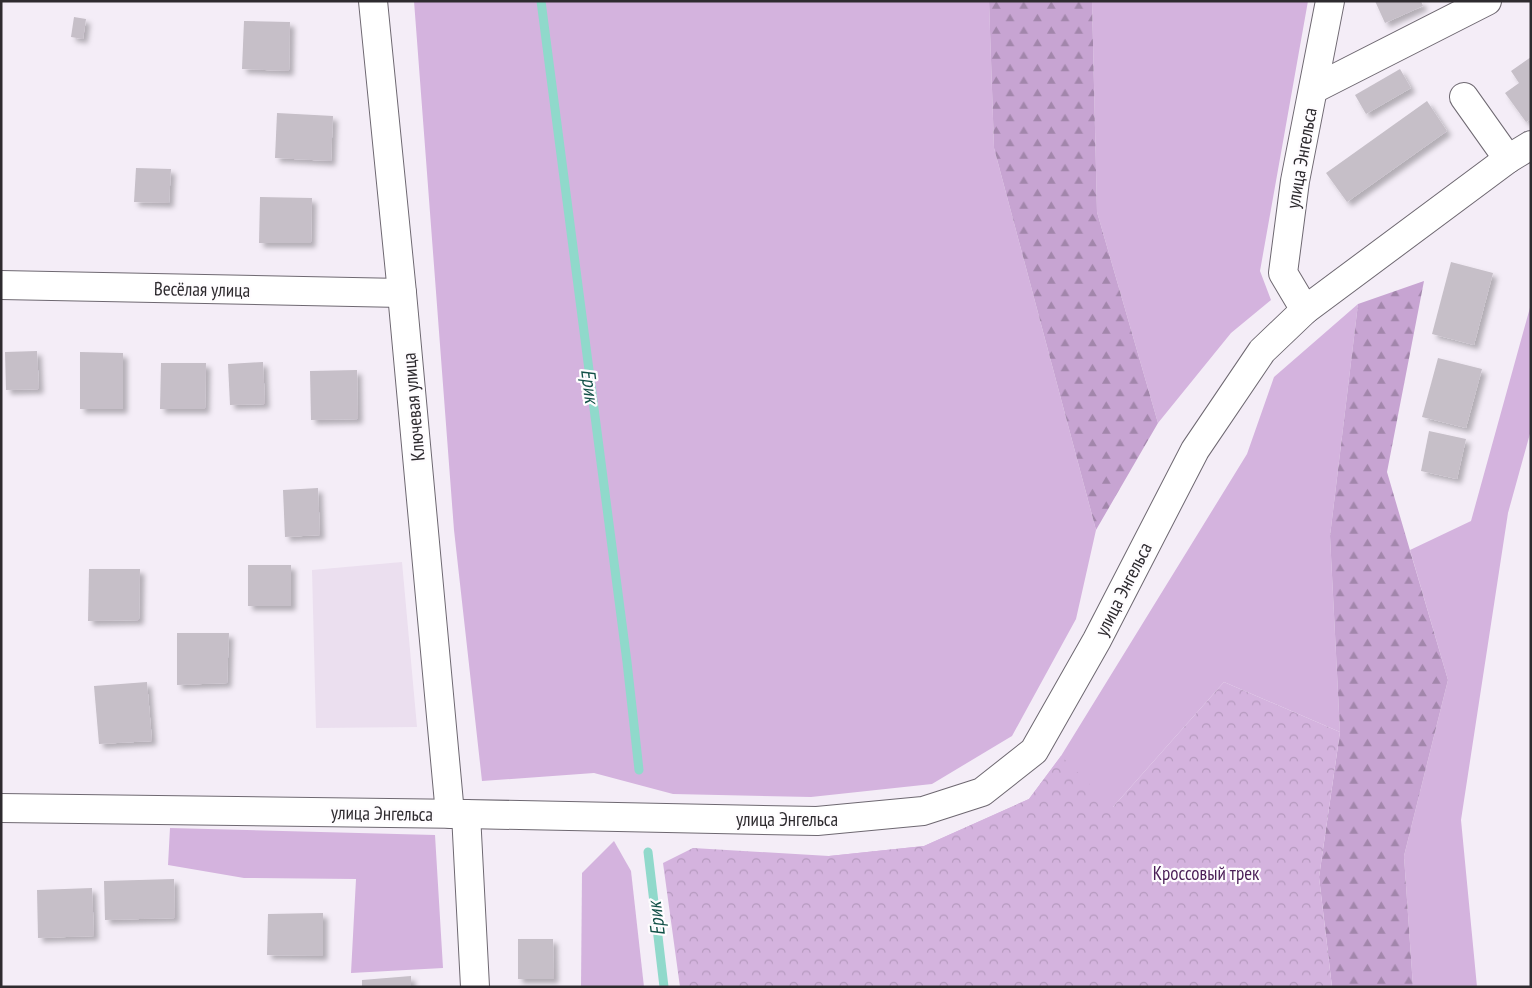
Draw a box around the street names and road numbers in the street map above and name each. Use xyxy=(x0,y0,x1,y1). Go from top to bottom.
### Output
street label: улица Энгельса xyxy=(1280,106,1322,210)
street label: Весёлая улица xyxy=(154,276,250,302)
street label: Ключевая улица xyxy=(396,352,430,462)
street label: улица Энгельса xyxy=(1089,538,1157,640)
street label: улица Энгельса xyxy=(331,800,433,826)
street label: улица Энгельса xyxy=(736,807,838,831)

